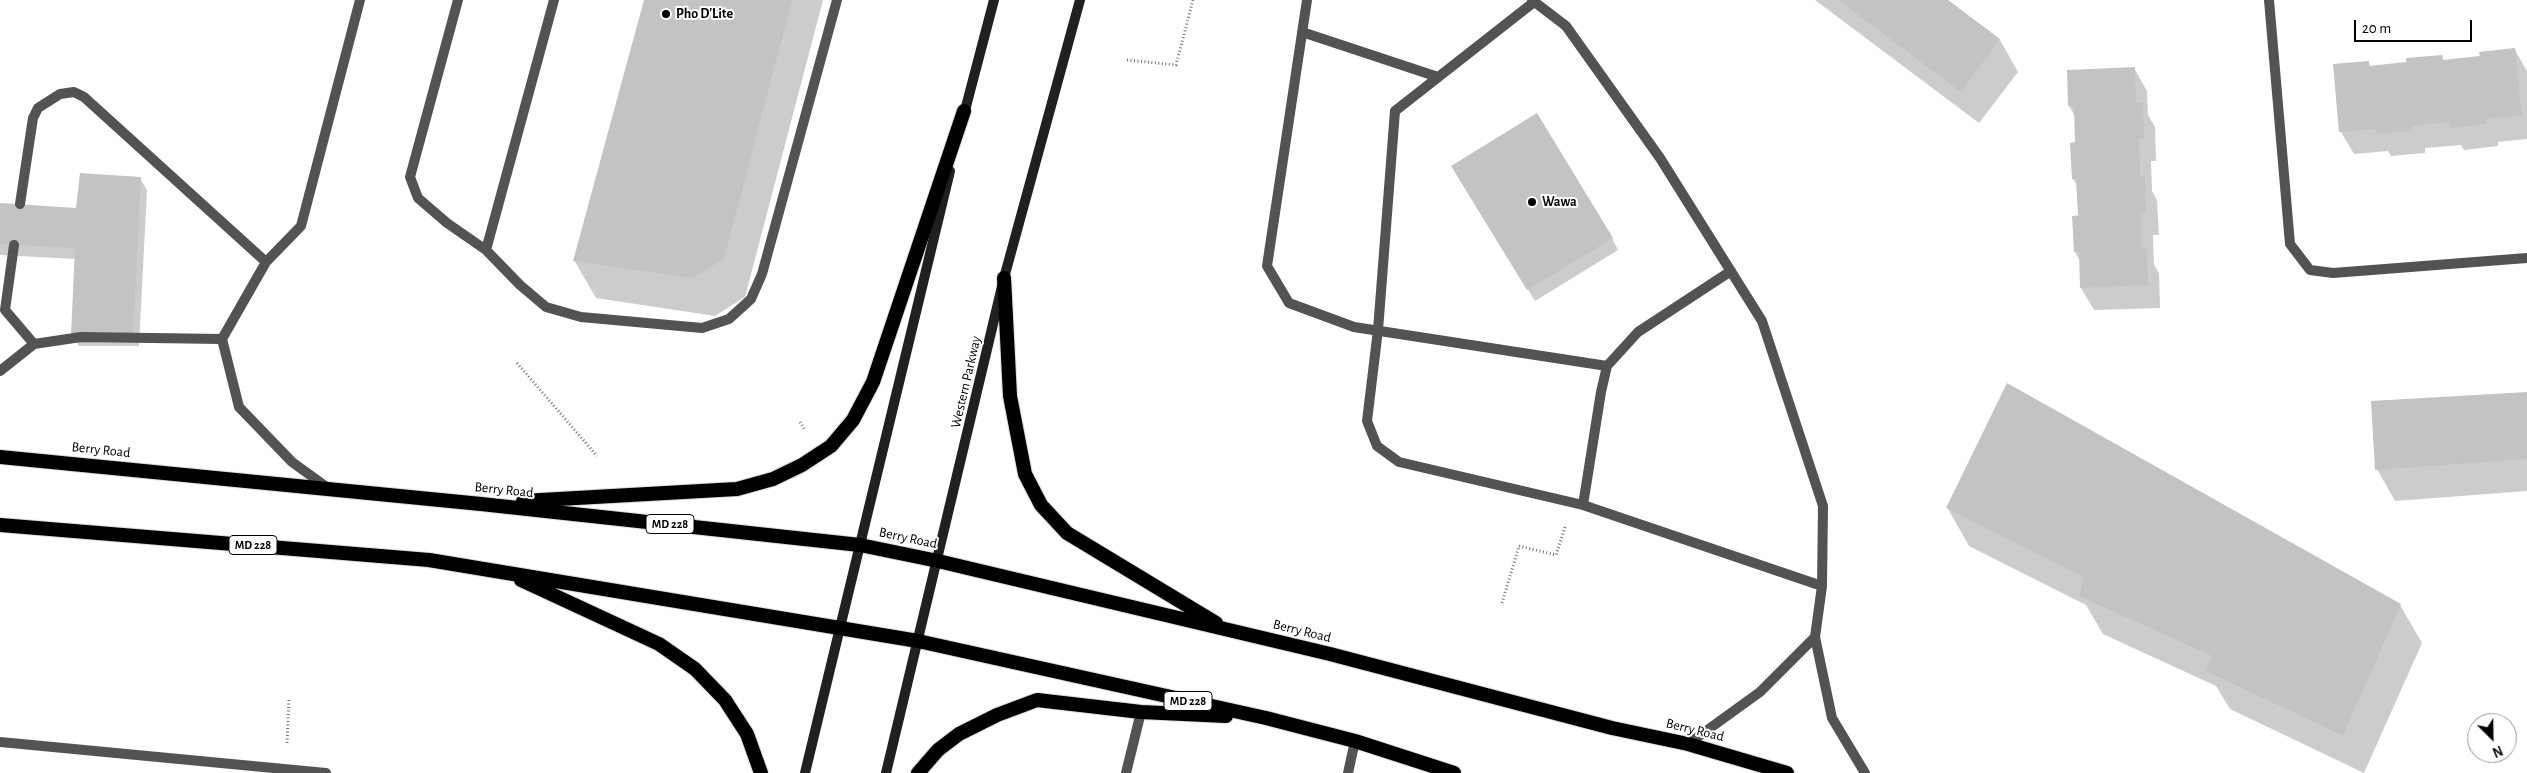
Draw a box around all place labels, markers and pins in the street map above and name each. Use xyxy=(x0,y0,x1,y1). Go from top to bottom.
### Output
place label: Pho D'Lite xyxy=(676,6,733,22)
marker: Pho D'Lite xyxy=(660,8,672,20)
place label: Wawa xyxy=(1542,194,1577,210)
marker: Wawa xyxy=(1526,196,1538,208)

